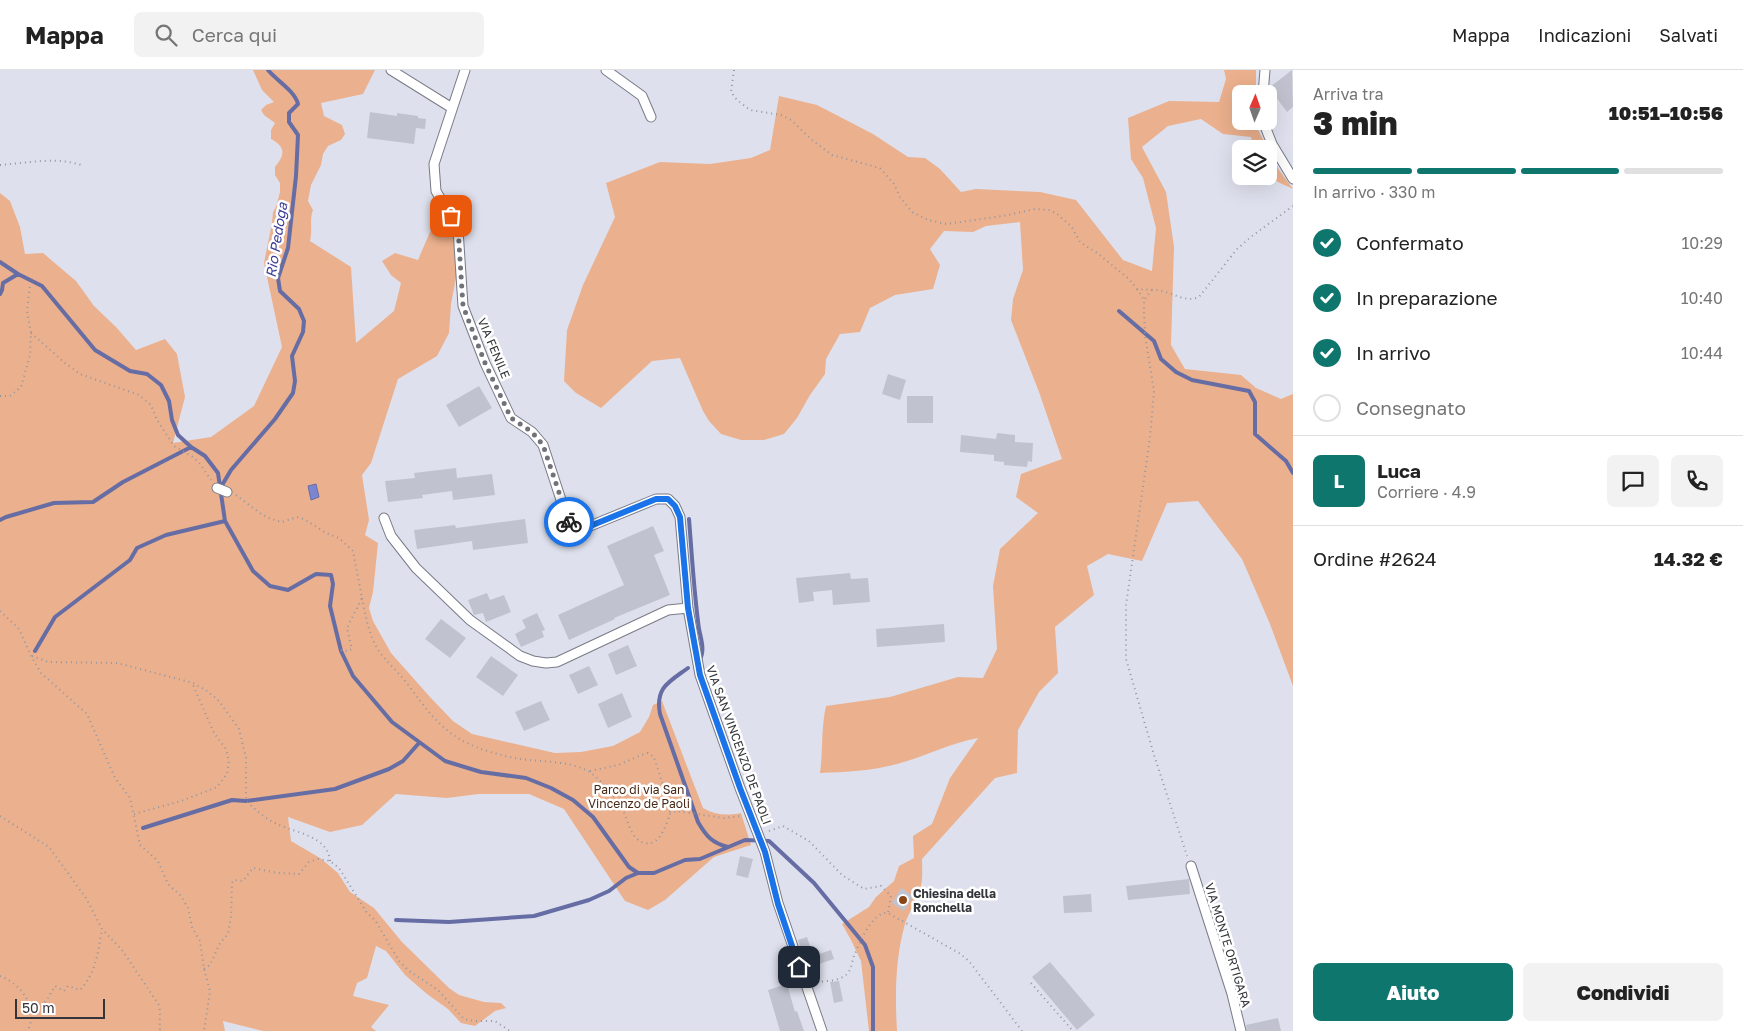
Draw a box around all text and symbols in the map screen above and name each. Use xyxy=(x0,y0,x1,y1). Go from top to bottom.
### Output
search box xyxy=(134,12,484,57)
text: Mappa xyxy=(25,20,104,49)
icon: search xyxy=(152,21,180,49)
text: Cerca qui xyxy=(192,23,277,46)
text: Mappa xyxy=(1452,24,1510,46)
text: Indicazioni xyxy=(1538,24,1631,46)
text: Salvati xyxy=(1659,24,1718,46)
text: Arriva tra xyxy=(1313,84,1384,104)
north arrow xyxy=(1232,85,1278,130)
map controls xyxy=(1232,85,1277,185)
text: 10:51–10:56 xyxy=(1609,101,1723,124)
text: 3 min xyxy=(1313,104,1398,142)
button: layers xyxy=(1232,140,1277,185)
text: In arrivo · 330 m xyxy=(1313,182,1436,202)
pin xyxy=(430,195,472,237)
water label: Rio Pedoga xyxy=(262,200,290,279)
icon: bag xyxy=(437,202,465,230)
icon: check xyxy=(1313,229,1341,257)
text: Confermato xyxy=(1356,231,1464,254)
text: 10:29 xyxy=(1682,233,1723,253)
icon: check xyxy=(1313,284,1341,312)
text: In preparazione xyxy=(1356,286,1498,309)
text: 10:40 xyxy=(1681,288,1723,308)
street label: VIA FENILE xyxy=(475,315,513,381)
icon: check xyxy=(1313,339,1341,367)
text: In arrivo xyxy=(1356,341,1431,364)
text: 10:44 xyxy=(1681,343,1723,363)
text: Consegnato xyxy=(1356,396,1466,419)
button: chat xyxy=(1607,455,1659,507)
button: phone xyxy=(1671,455,1723,507)
text: Luca xyxy=(1377,459,1421,482)
text: L xyxy=(1334,469,1344,492)
text: Corriere · 4.9 xyxy=(1377,482,1476,502)
courier xyxy=(544,497,594,547)
icon: bike xyxy=(555,508,583,536)
text: Ordine #2624 xyxy=(1313,547,1437,570)
text: 14.32 € xyxy=(1654,547,1723,570)
street label: VIA SAN VINCENZO DE PAOLI xyxy=(703,664,775,826)
park label: Parco di via San Vincenzo de Paoli xyxy=(588,782,690,811)
street label: VIA MONTE ORTIGARA xyxy=(1202,881,1254,1009)
place label: Chiesina della Ronchella xyxy=(913,886,996,915)
marker: Chiesina della Ronchella xyxy=(897,894,909,906)
pin xyxy=(778,946,820,988)
icon: home xyxy=(785,953,813,981)
button: Aiuto xyxy=(1313,963,1513,1021)
button: Condividi xyxy=(1523,963,1723,1021)
scale bar xyxy=(15,996,105,1019)
text: 50 m xyxy=(22,999,55,1016)

